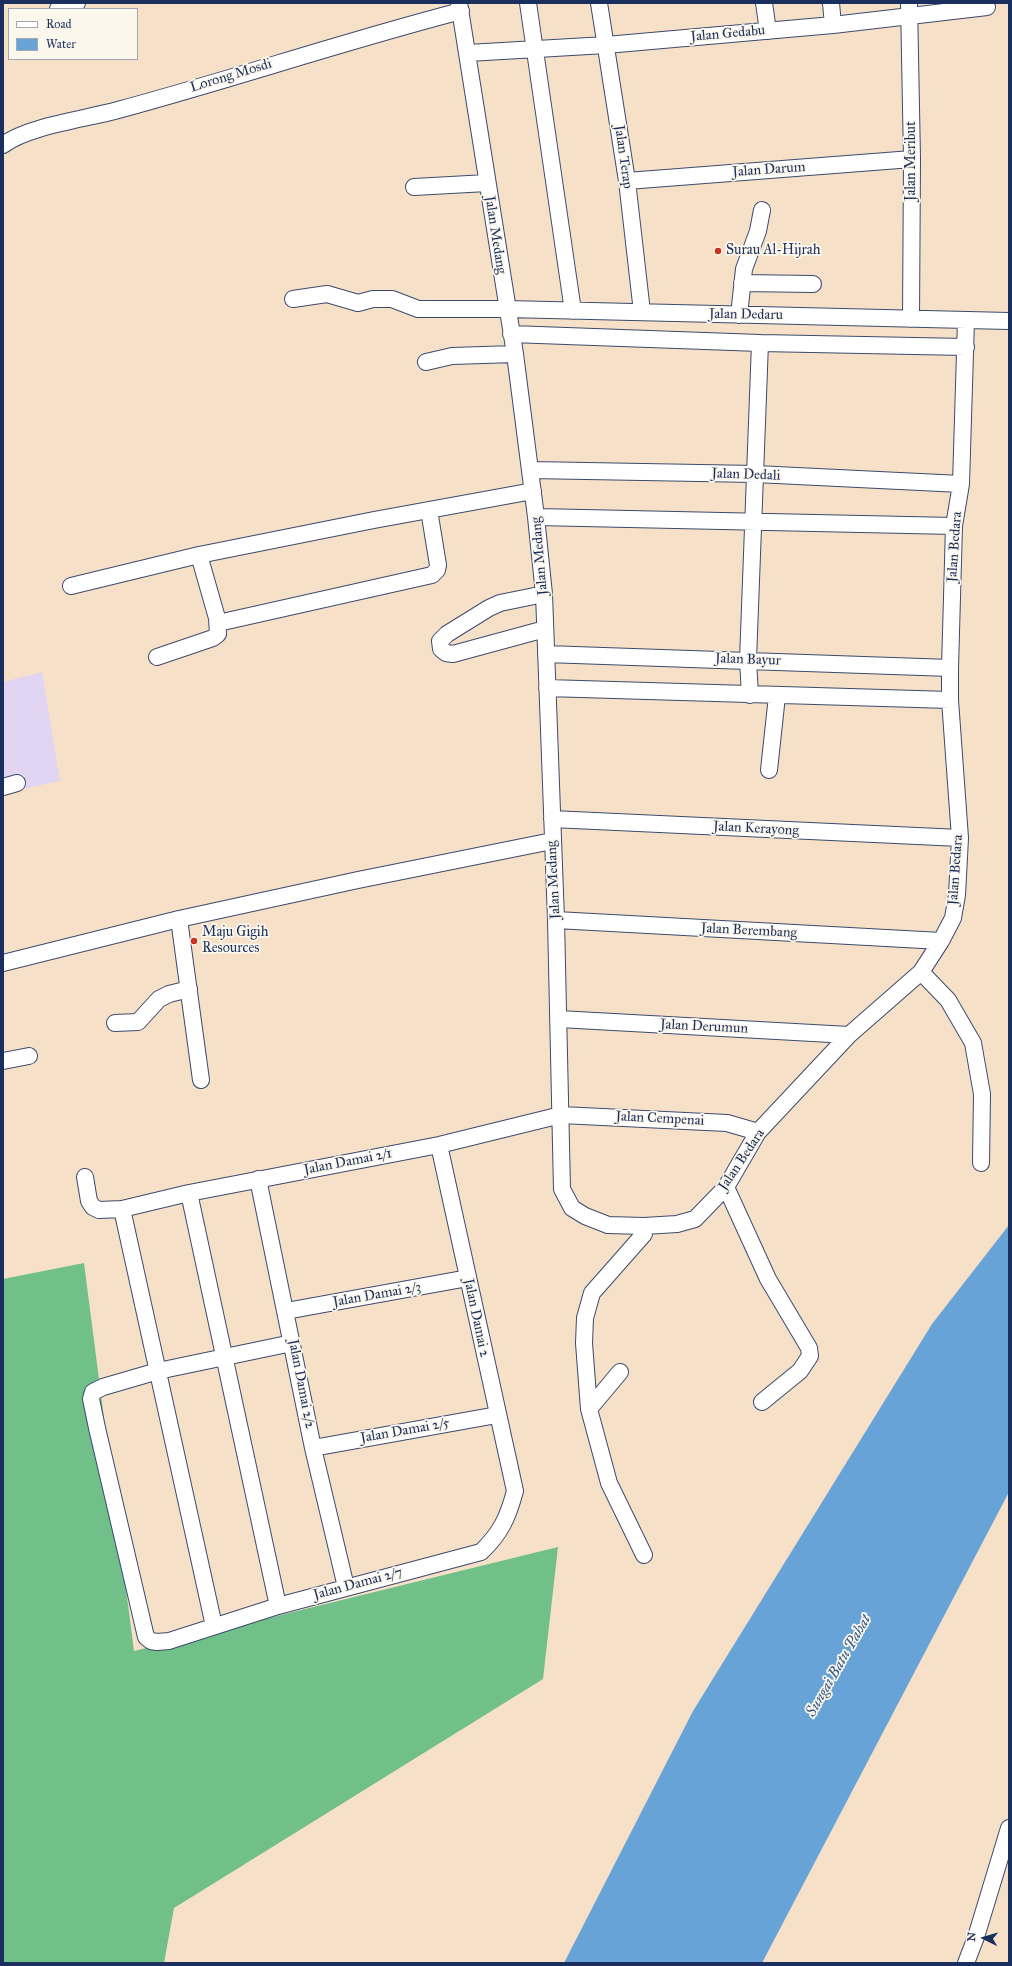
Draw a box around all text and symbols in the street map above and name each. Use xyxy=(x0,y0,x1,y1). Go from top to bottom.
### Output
legend xyxy=(8,8,138,60)
text: Road xyxy=(46,17,72,31)
street label: Jalan Gedabu xyxy=(690,22,766,46)
text: Water xyxy=(46,37,76,51)
street label: Lorong Mosdi xyxy=(188,56,274,96)
street label: Jalan Meribut xyxy=(904,121,920,201)
street label: Jalan Terap xyxy=(610,124,636,190)
street label: Jalan Darum xyxy=(732,159,806,181)
street label: Jalan Medang xyxy=(481,195,509,275)
place label: Surau Al-Hijrah xyxy=(726,243,820,259)
marker: Surau Al-Hijrah xyxy=(713,246,723,256)
street label: Jalan Dedaru xyxy=(709,306,783,324)
street label: Jalan Dedali xyxy=(711,465,781,485)
street label: Jalan Bedara xyxy=(944,511,966,583)
street label: Jalan Medang xyxy=(528,516,552,596)
street label: Jalan Bayur xyxy=(715,650,781,670)
street label: Jalan Kerayong xyxy=(713,818,799,840)
street label: Jalan Bedara xyxy=(945,834,967,906)
street label: Jalan Medang xyxy=(544,840,564,920)
street label: Jalan Berembang xyxy=(701,920,797,942)
place label: Maju Gigih Resources xyxy=(202,925,268,958)
marker: Maju Gigih Resources xyxy=(189,936,199,946)
street label: Jalan Derumun xyxy=(660,1016,748,1038)
street label: Jalan Cempenai xyxy=(615,1108,705,1130)
street label: Jalan Bedara xyxy=(715,1126,769,1194)
street label: Jalan Damai 2/1 xyxy=(303,1145,393,1179)
street label: Jalan Damai 2 xyxy=(459,1277,493,1359)
street label: Jalan Damai 2/3 xyxy=(332,1279,422,1311)
street label: Jalan Damai 2/2 xyxy=(284,1338,318,1430)
street label: Jalan Damai 2/5 xyxy=(359,1415,451,1447)
street label: Jalan Damai 2/7 xyxy=(312,1564,404,1604)
water label: Sungai Batu Pahat xyxy=(803,1612,875,1720)
north arrow xyxy=(964,1918,1004,1958)
text: N xyxy=(965,1932,978,1942)

